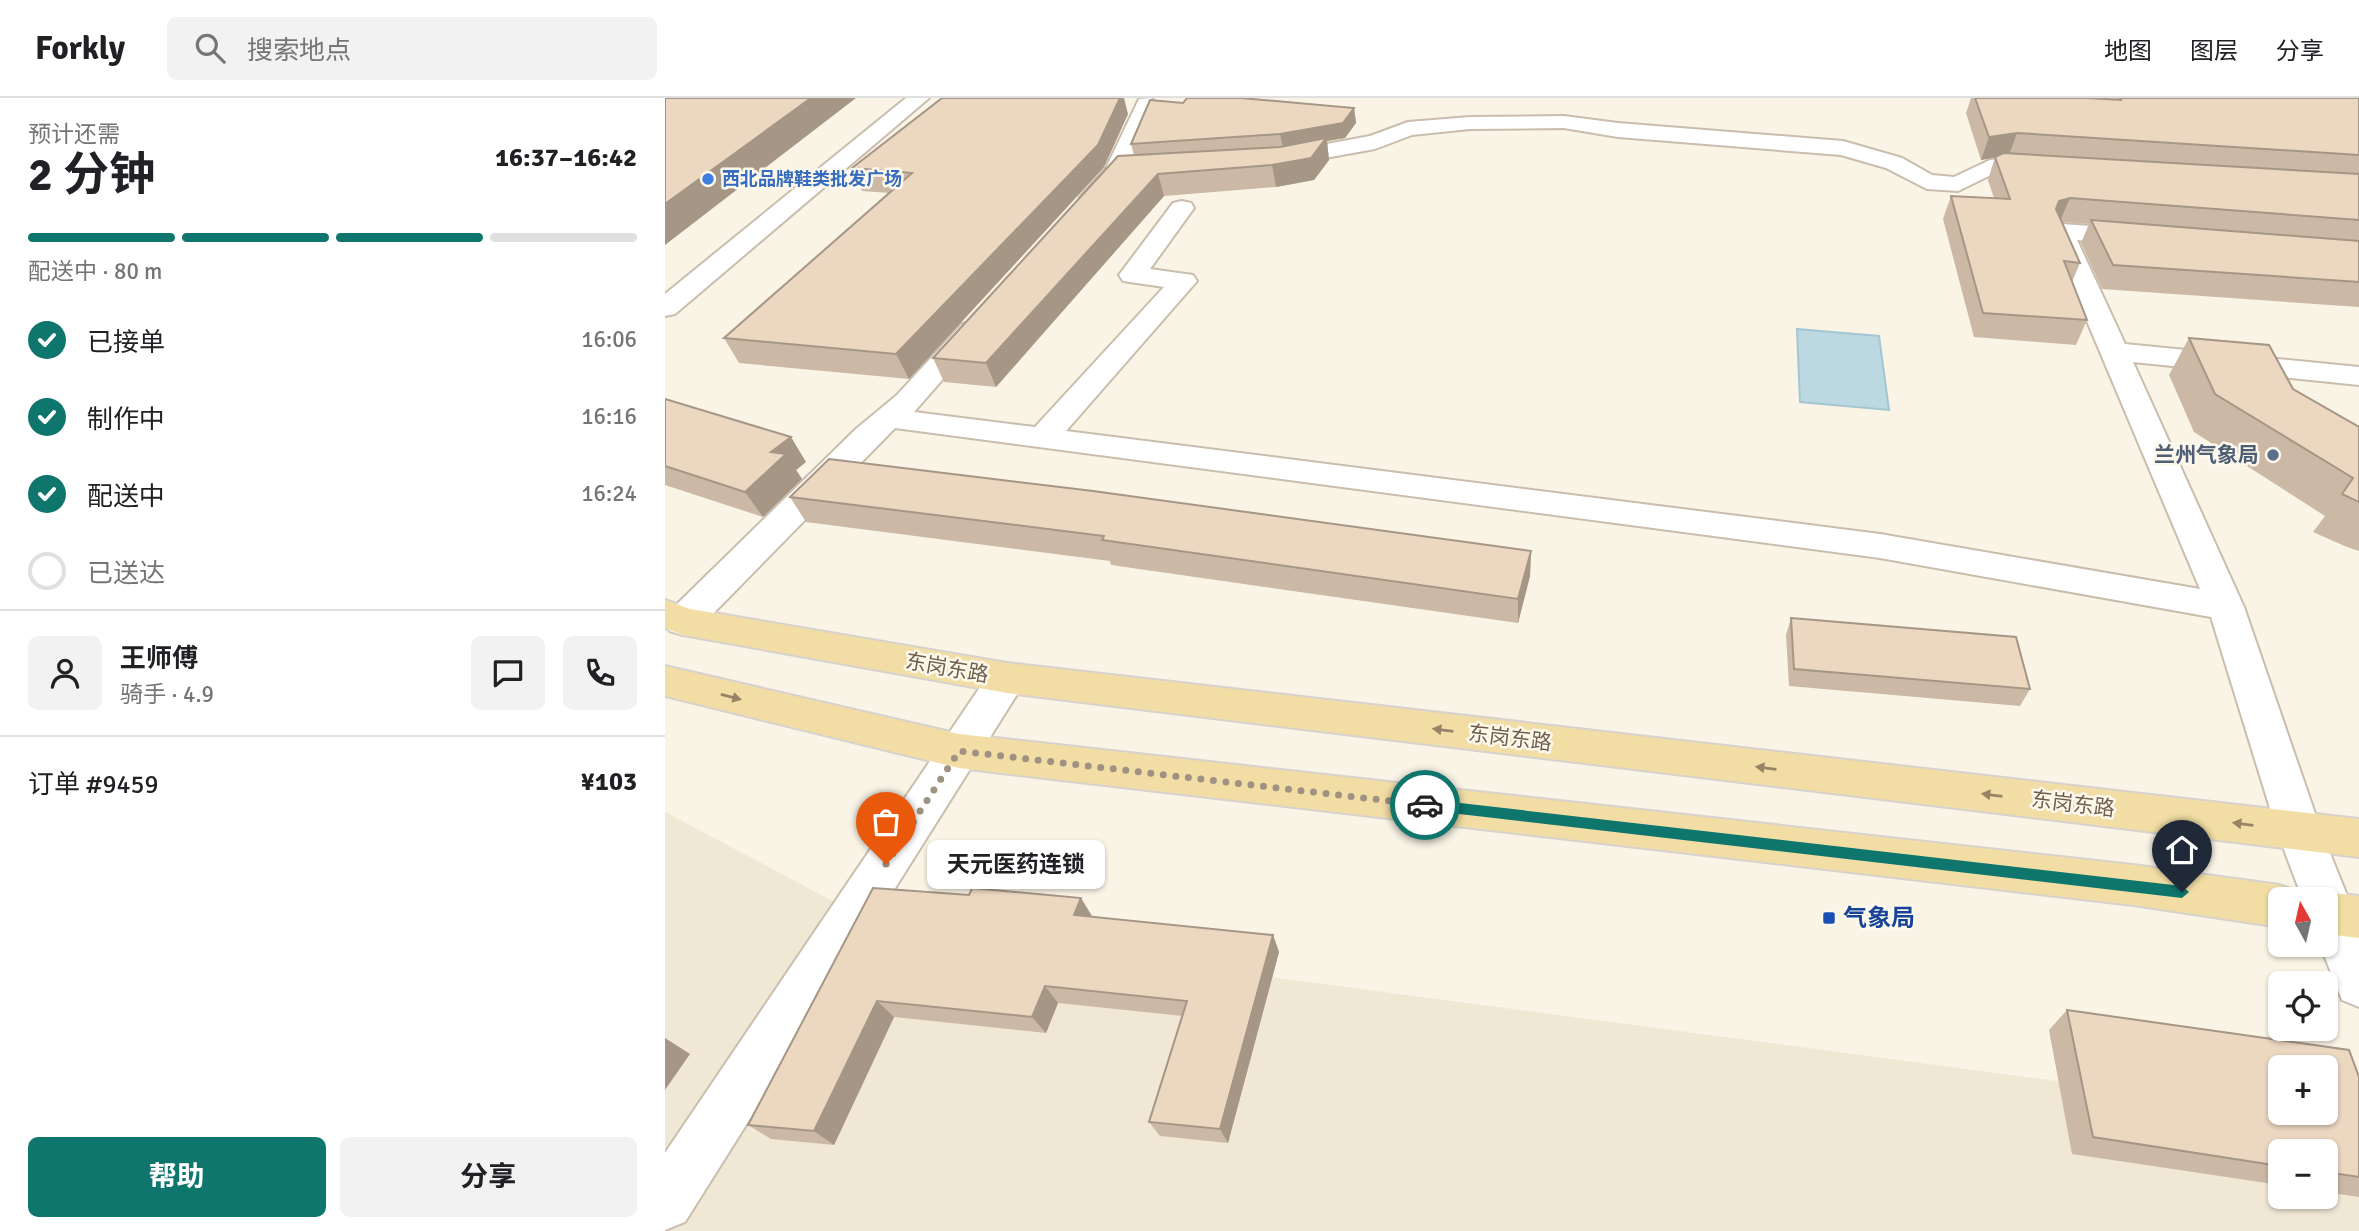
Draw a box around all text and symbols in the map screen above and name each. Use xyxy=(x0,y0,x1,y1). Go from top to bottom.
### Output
search box xyxy=(167,17,657,80)
text: Forkly xyxy=(35,28,125,69)
icon: search xyxy=(191,29,229,67)
text: 搜索地点 xyxy=(247,35,351,67)
text: 地图 xyxy=(2104,36,2152,66)
text: 图层 xyxy=(2190,36,2238,66)
text: 分享 xyxy=(2276,36,2324,66)
text: 预计还需 xyxy=(28,120,120,149)
text: 16:37–16:42 xyxy=(495,142,637,174)
text: 2 分钟 xyxy=(28,147,155,203)
place label: 西北品牌鞋类批发广场 xyxy=(722,168,902,190)
marker: 西北品牌鞋类批发广场 xyxy=(700,171,716,187)
text: 配送中 · 80 m xyxy=(28,257,162,286)
icon: check xyxy=(28,321,66,359)
text: 16:06 xyxy=(581,325,637,354)
text: 已接单 xyxy=(87,327,165,359)
icon: check xyxy=(28,398,66,436)
text: 16:16 xyxy=(581,402,637,431)
text: 制作中 xyxy=(87,404,165,436)
place label: 兰州气象局 xyxy=(2154,442,2259,468)
marker: 兰州气象局 xyxy=(2265,447,2281,463)
icon: check xyxy=(28,475,66,513)
text: 16:24 xyxy=(581,479,637,508)
text: 配送中 xyxy=(87,481,165,513)
text: 已送达 xyxy=(87,558,165,590)
button: person xyxy=(28,636,102,710)
button: chat xyxy=(471,636,545,710)
button: phone xyxy=(563,636,637,710)
text: 王师傅 xyxy=(120,643,198,675)
street label: 东岗东路 xyxy=(903,648,991,688)
text: 骑手 · 4.9 xyxy=(120,680,214,709)
one-way arrow xyxy=(720,691,742,702)
street label: 东岗东路 xyxy=(1467,720,1553,756)
one-way arrow xyxy=(1432,724,1454,735)
one-way arrow xyxy=(1755,763,1777,774)
text: ¥103 xyxy=(581,766,637,798)
text: 订单 #9459 xyxy=(28,769,159,801)
courier xyxy=(1390,770,1460,840)
icon: car xyxy=(1406,786,1444,824)
street label: 东岗东路 xyxy=(2030,786,2116,822)
one-way arrow xyxy=(1981,789,2003,800)
pin xyxy=(856,792,916,864)
icon: bag xyxy=(867,803,905,841)
one-way arrow xyxy=(2231,819,2253,830)
pin xyxy=(2152,820,2212,892)
icon: home xyxy=(2163,831,2201,869)
callout: 天元医药连锁 xyxy=(928,840,1107,888)
text: 天元医药连锁 xyxy=(947,850,1085,879)
north arrow xyxy=(2268,887,2338,957)
map controls xyxy=(2268,887,2338,1209)
place label: 气象局 xyxy=(1843,903,1915,933)
marker: 气象局 xyxy=(1821,910,1837,926)
button: locate xyxy=(2268,971,2338,1041)
button: + xyxy=(2268,1055,2338,1125)
button: 帮助 xyxy=(28,1137,326,1217)
button: 分享 xyxy=(340,1137,637,1217)
button: − xyxy=(2268,1139,2338,1209)

